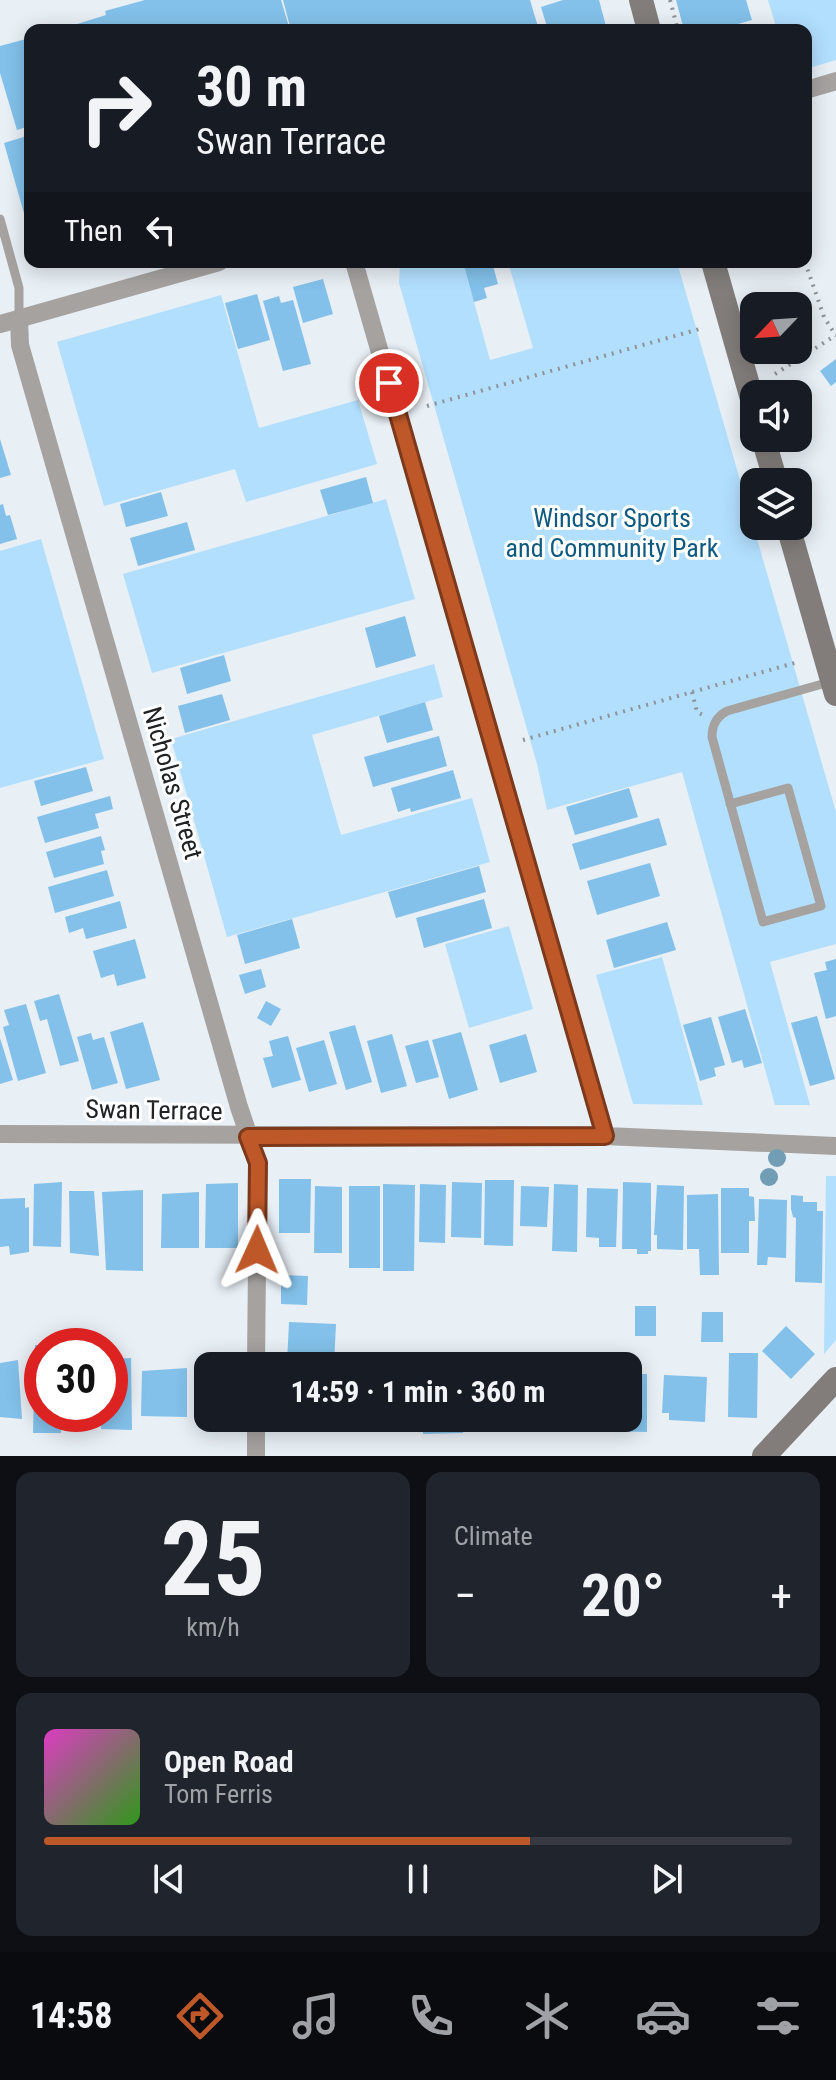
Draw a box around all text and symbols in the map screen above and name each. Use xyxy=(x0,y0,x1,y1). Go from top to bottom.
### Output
text: 30 m xyxy=(196,54,307,120)
icon: right xyxy=(64,56,168,160)
text: Swan Terrace xyxy=(196,121,386,163)
icon: left xyxy=(139,208,183,252)
text: Then xyxy=(64,213,123,248)
north arrow xyxy=(740,292,812,364)
map controls xyxy=(740,292,812,540)
pin xyxy=(355,349,423,417)
icon: arrive xyxy=(367,361,411,405)
button: sound xyxy=(740,380,812,452)
button: layers xyxy=(740,468,812,540)
park label: Windsor Sports and Community Park xyxy=(506,503,719,563)
street label: Nicholas Street xyxy=(137,703,209,863)
street label: Swan Terrace xyxy=(85,1094,223,1126)
position arrow xyxy=(215,1208,299,1292)
speed limit sign: 30 xyxy=(24,1328,128,1432)
text: 14:59 · 1 min · 360 m xyxy=(291,1374,545,1409)
text: 25 xyxy=(160,1499,266,1620)
text: Climate xyxy=(454,1521,533,1551)
text: 20° xyxy=(581,1560,665,1631)
text: − xyxy=(454,1570,476,1622)
text: + xyxy=(770,1570,792,1622)
text: km/h xyxy=(186,1612,240,1642)
text: Open Road xyxy=(164,1744,294,1779)
text: Tom Ferris xyxy=(164,1779,273,1809)
icon: previous xyxy=(147,1857,191,1901)
icon: pause xyxy=(396,1857,440,1901)
icon: next xyxy=(645,1857,689,1901)
icon: directions xyxy=(172,1988,228,2044)
icon: music xyxy=(288,1988,344,2044)
icon: phone xyxy=(403,1988,459,2044)
icon: climate xyxy=(519,1988,575,2044)
icon: car xyxy=(635,1988,691,2044)
icon: filters xyxy=(750,1988,806,2044)
text: 14:58 xyxy=(30,1995,112,2037)

